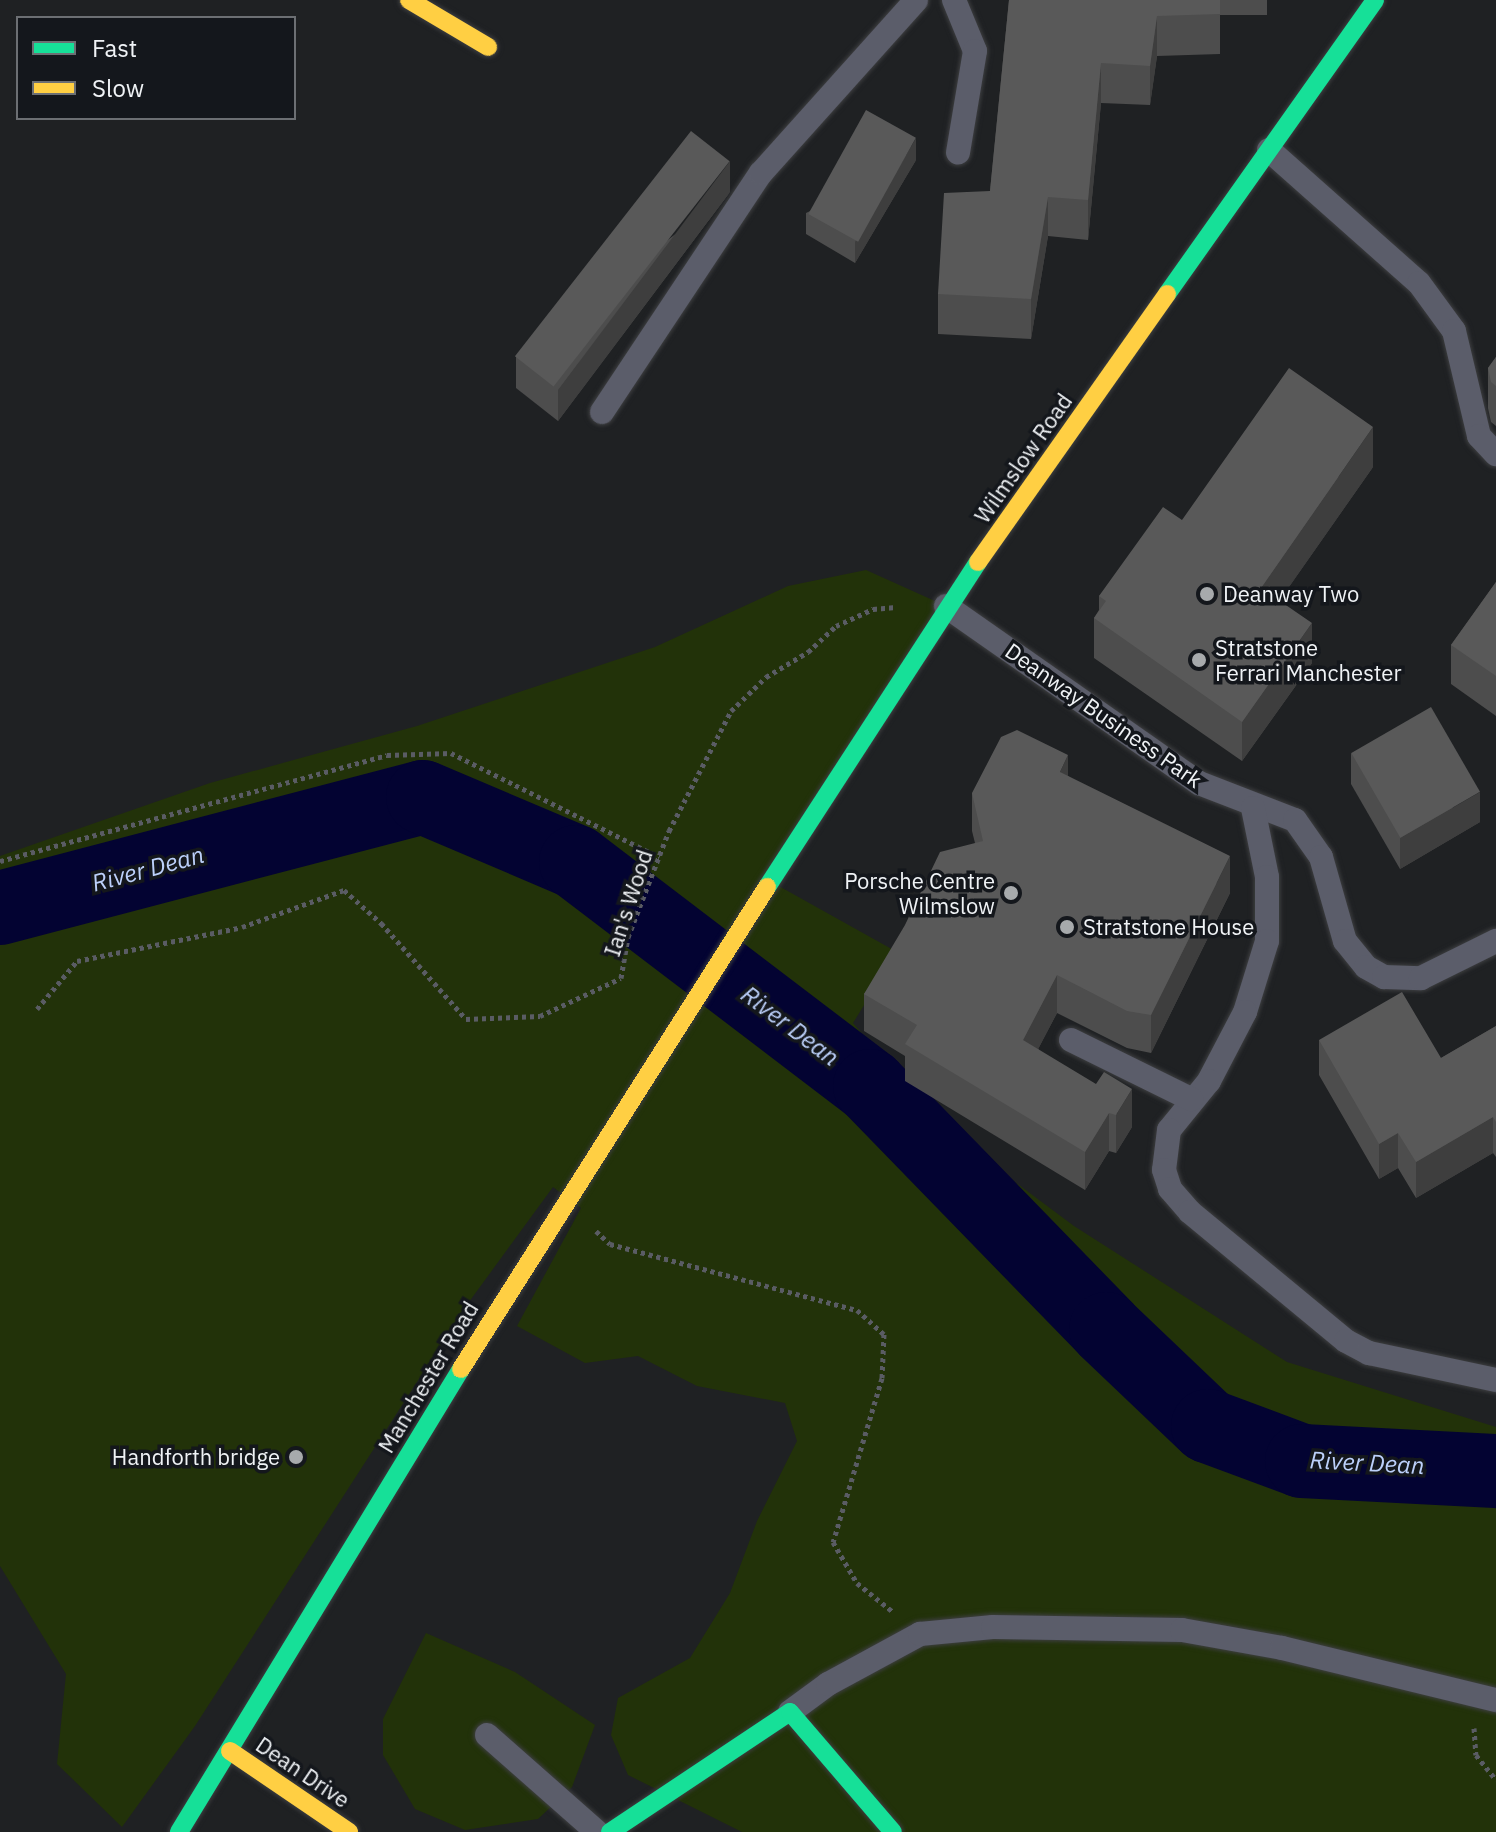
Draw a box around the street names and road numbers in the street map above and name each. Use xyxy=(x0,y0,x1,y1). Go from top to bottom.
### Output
street label: Wilmslow Road xyxy=(969,388,1077,528)
street label: Deanway Business Park xyxy=(1001,637,1207,793)
street label: Ian's Wood xyxy=(598,846,658,960)
street label: Manchester Road xyxy=(372,1297,484,1457)
street label: Dean Drive xyxy=(251,1731,355,1813)

